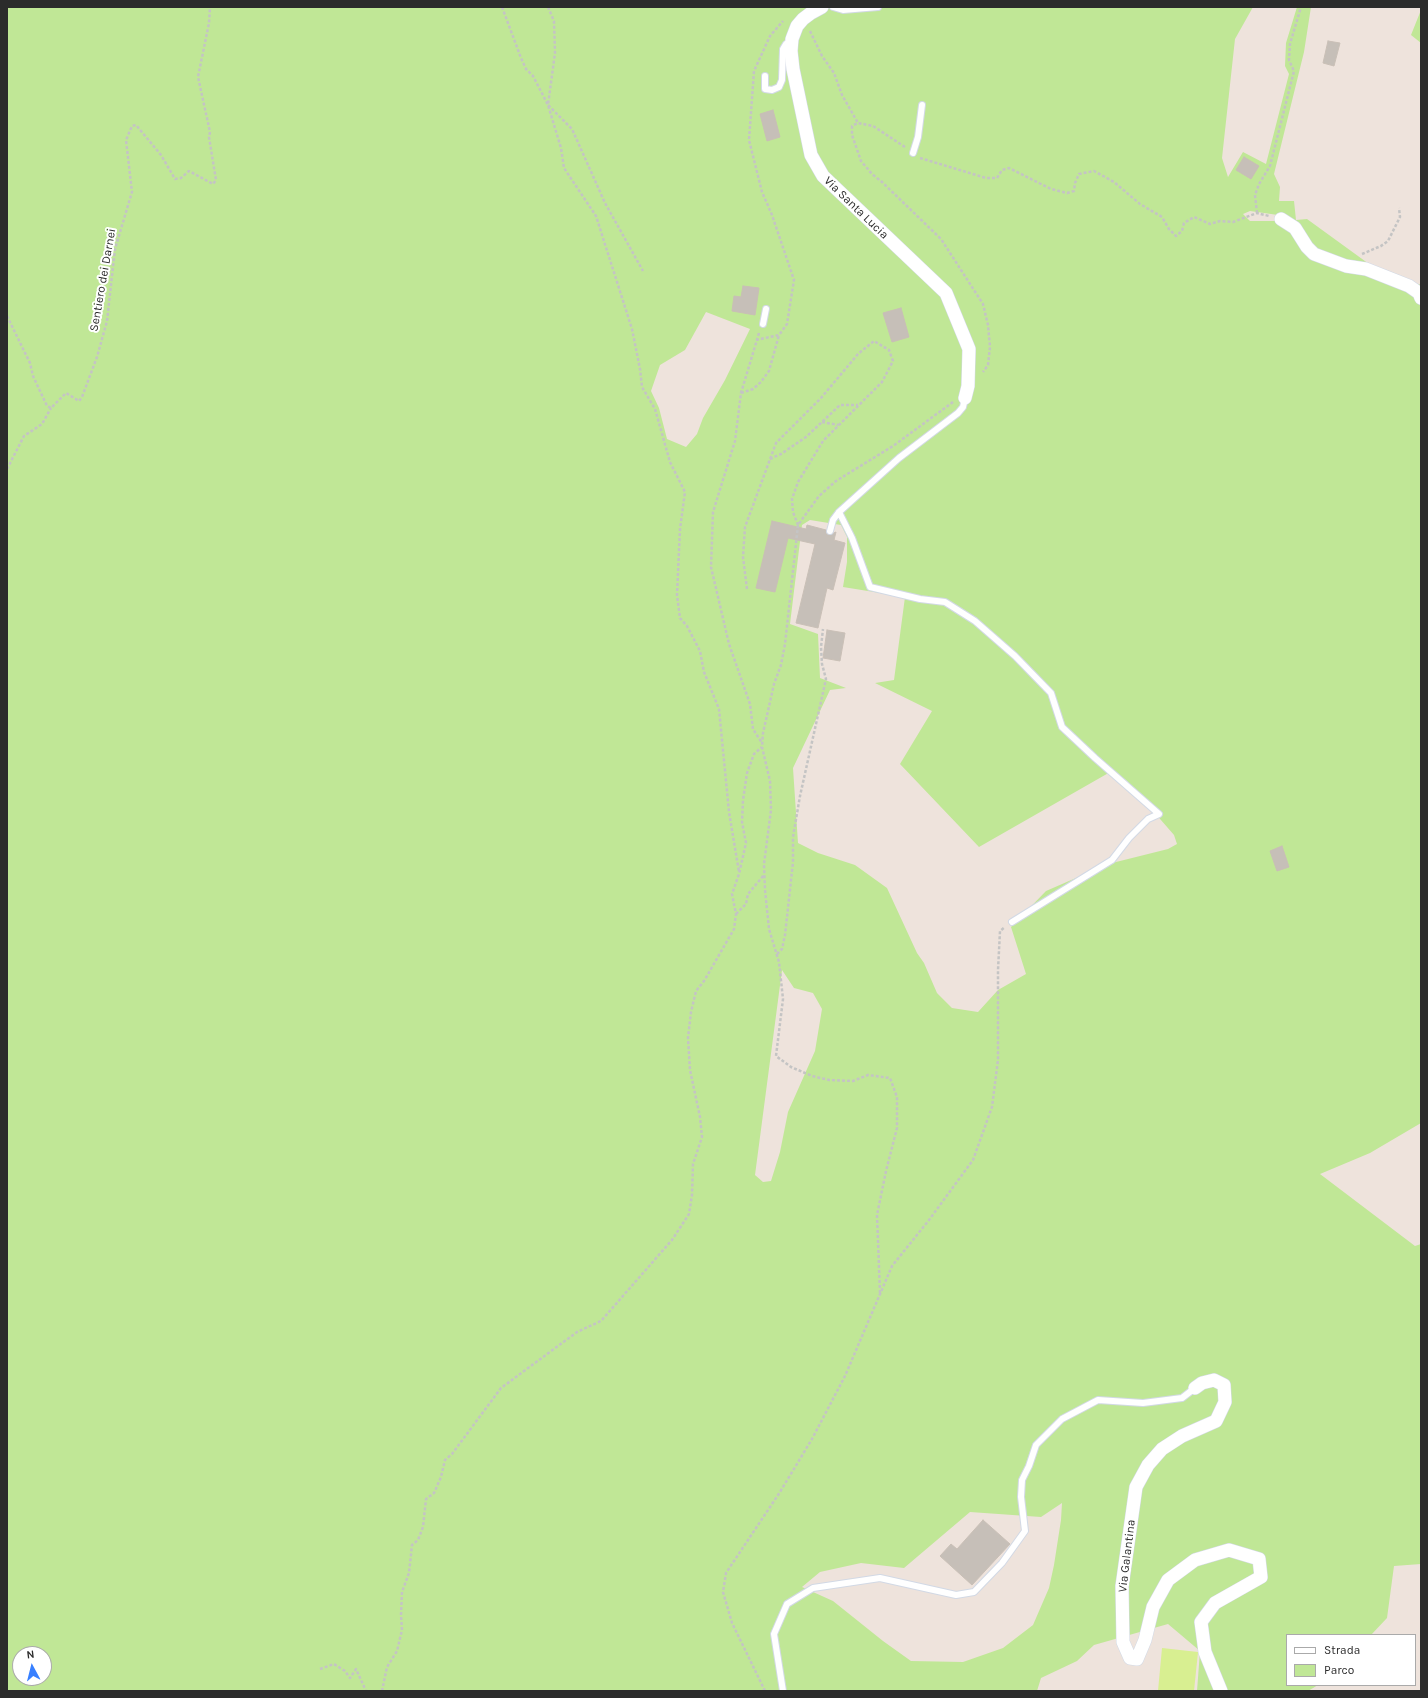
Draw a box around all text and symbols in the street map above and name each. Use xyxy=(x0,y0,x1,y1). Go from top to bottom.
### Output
street label: Via Santa Lucia xyxy=(821,174,891,242)
street label: Sentiero dei Darnei xyxy=(87,227,119,333)
street label: Via Galantina xyxy=(1115,1519,1139,1593)
legend xyxy=(1286,1634,1416,1686)
text: Strada xyxy=(1324,1643,1360,1657)
north arrow xyxy=(12,1646,52,1686)
text: N xyxy=(26,1648,35,1662)
text: Parco xyxy=(1324,1663,1354,1677)

